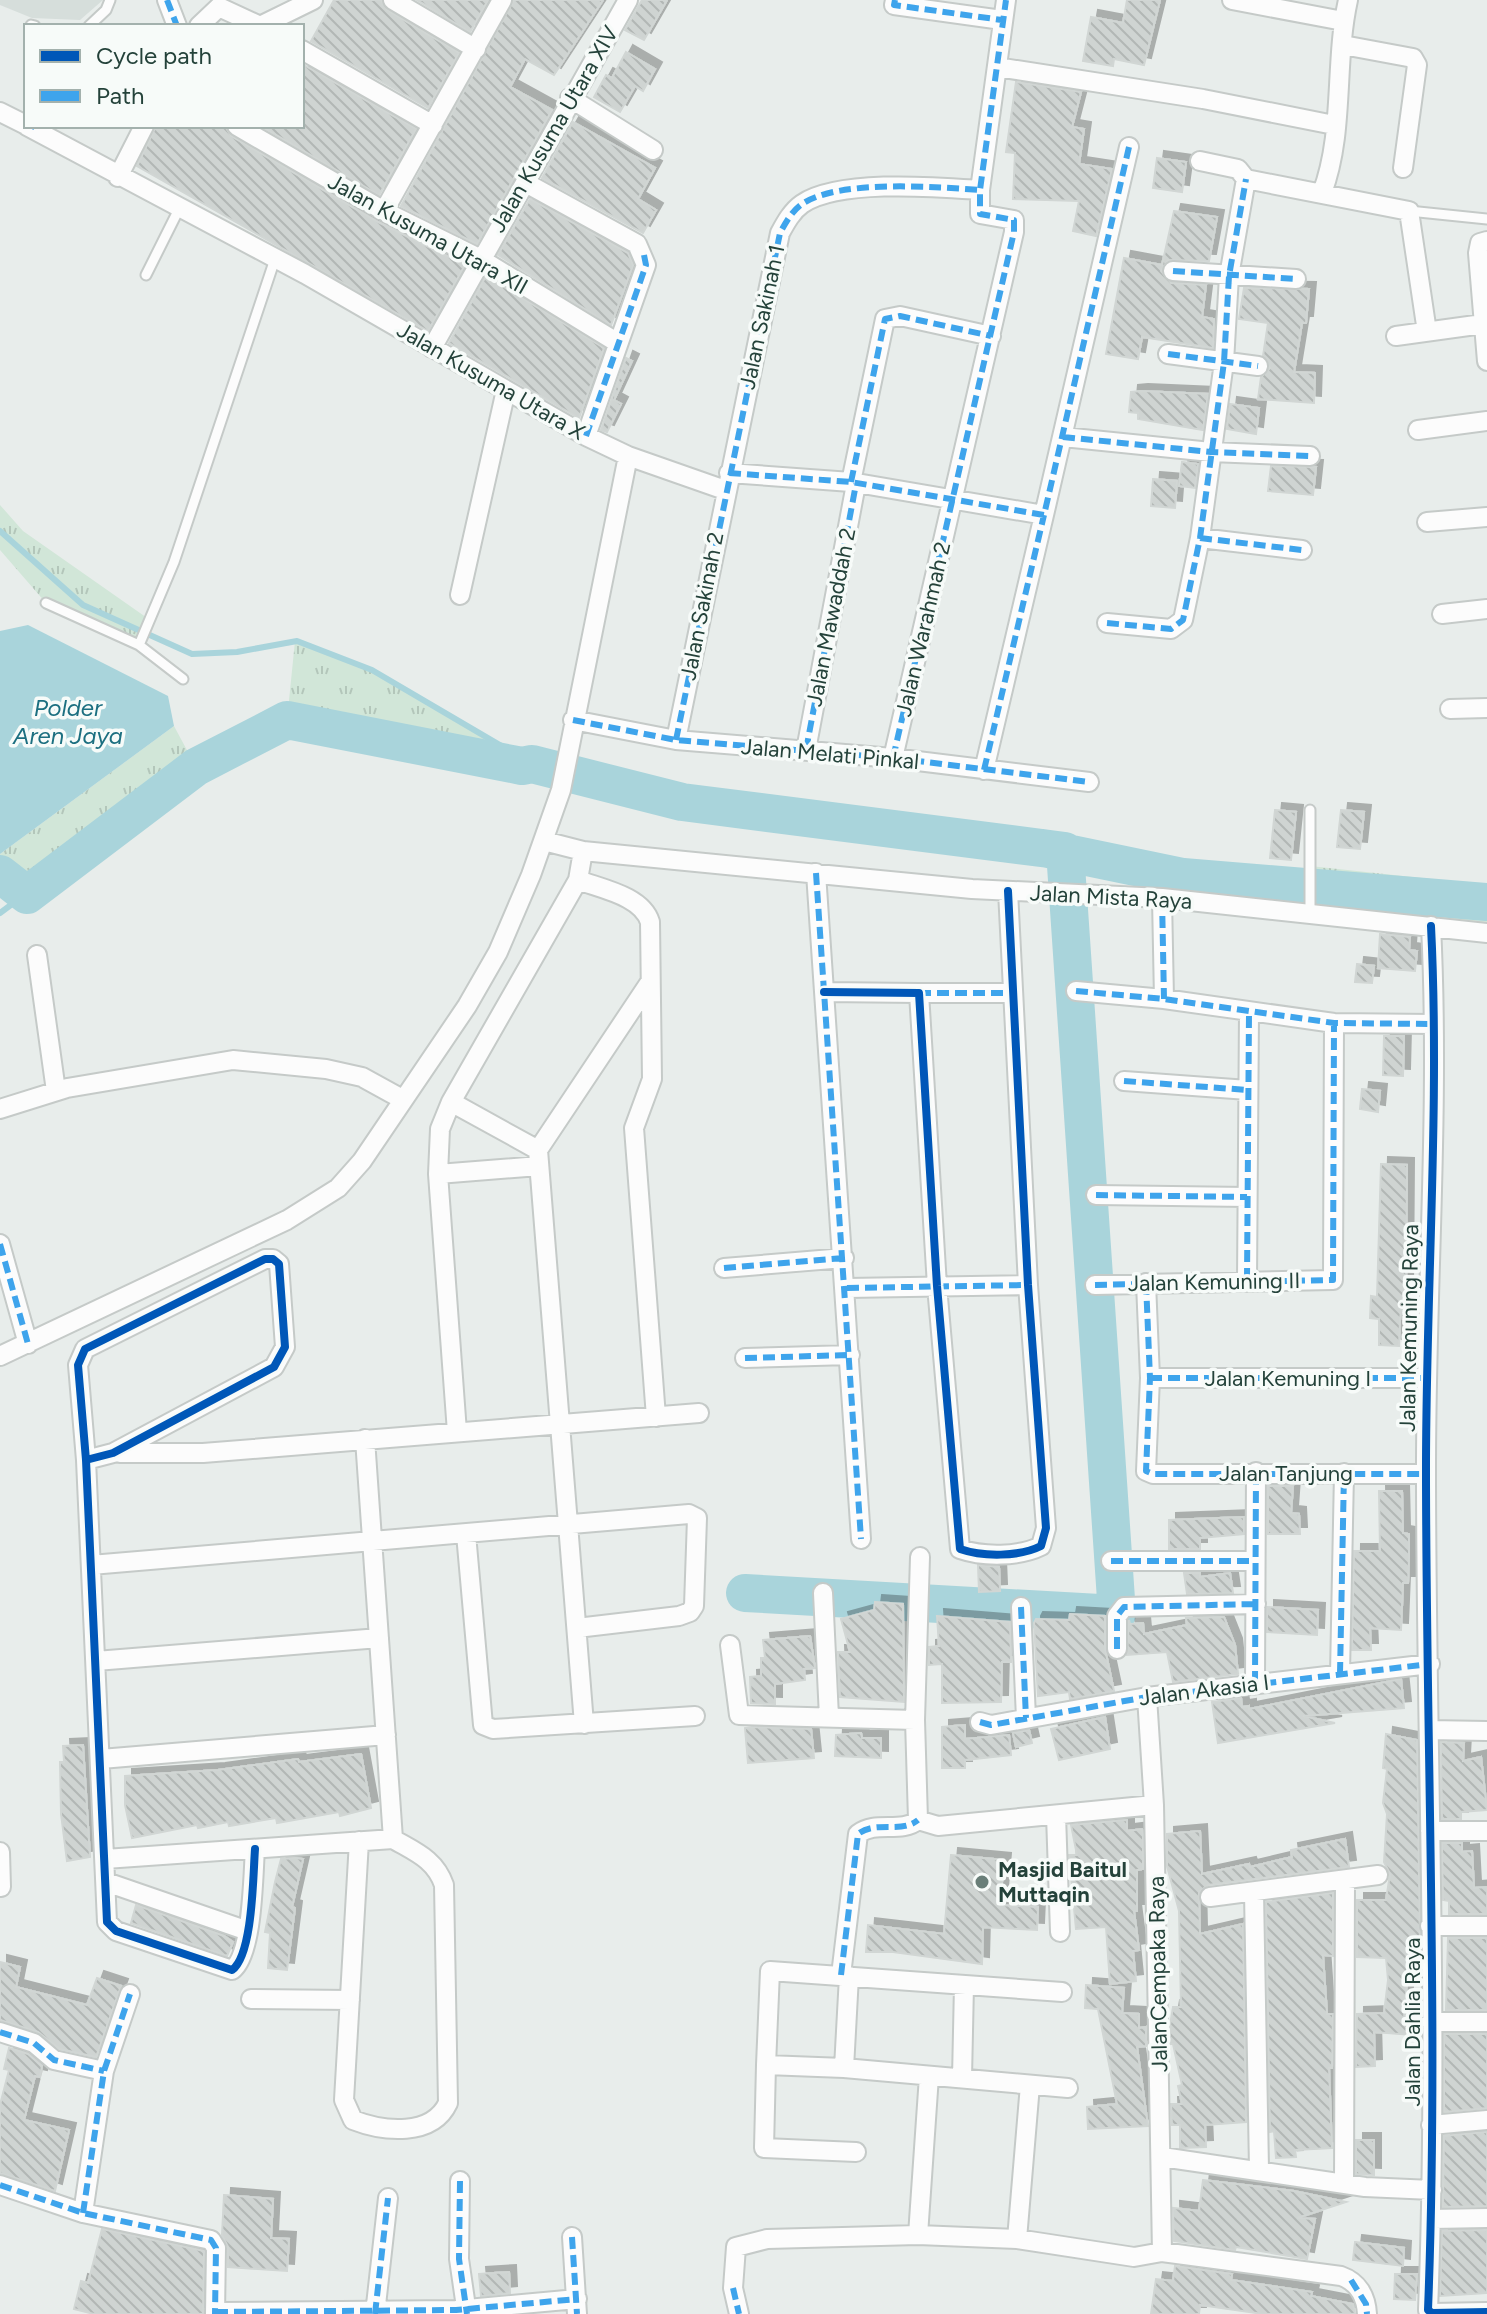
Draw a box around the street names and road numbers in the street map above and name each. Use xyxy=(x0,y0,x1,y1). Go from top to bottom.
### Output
street label: Jalan Kusuma Utara XIV xyxy=(484,20,624,237)
street label: Jalan Kusuma Utara XII xyxy=(323,168,533,300)
street label: Jalan Sakinah 1 xyxy=(734,242,790,392)
street label: Jalan Kusuma Utara X xyxy=(392,316,590,446)
street label: Jalan Mawaddah 2 xyxy=(800,525,862,709)
street label: Jalan Sakinah 2 xyxy=(674,530,730,682)
street label: Jalan Warahmah 2 xyxy=(890,539,956,719)
street label: Jalan Melati Pinkal xyxy=(740,733,920,775)
street label: Jalan Mista Raya xyxy=(1029,879,1193,915)
street label: Jalan Kemuning Raya xyxy=(1394,1224,1424,1432)
street label: Jalan Kemuning II xyxy=(1128,1267,1300,1297)
street label: Jalan Kemuning I xyxy=(1205,1365,1371,1392)
street label: Jalan Tanjung xyxy=(1219,1460,1353,1487)
street label: Jalan Akasia I xyxy=(1137,1669,1271,1711)
street label: JalanCempaka Raya xyxy=(1143,1876,1173,2072)
street label: Jalan Dahlia Raya xyxy=(1399,1938,1426,2106)

